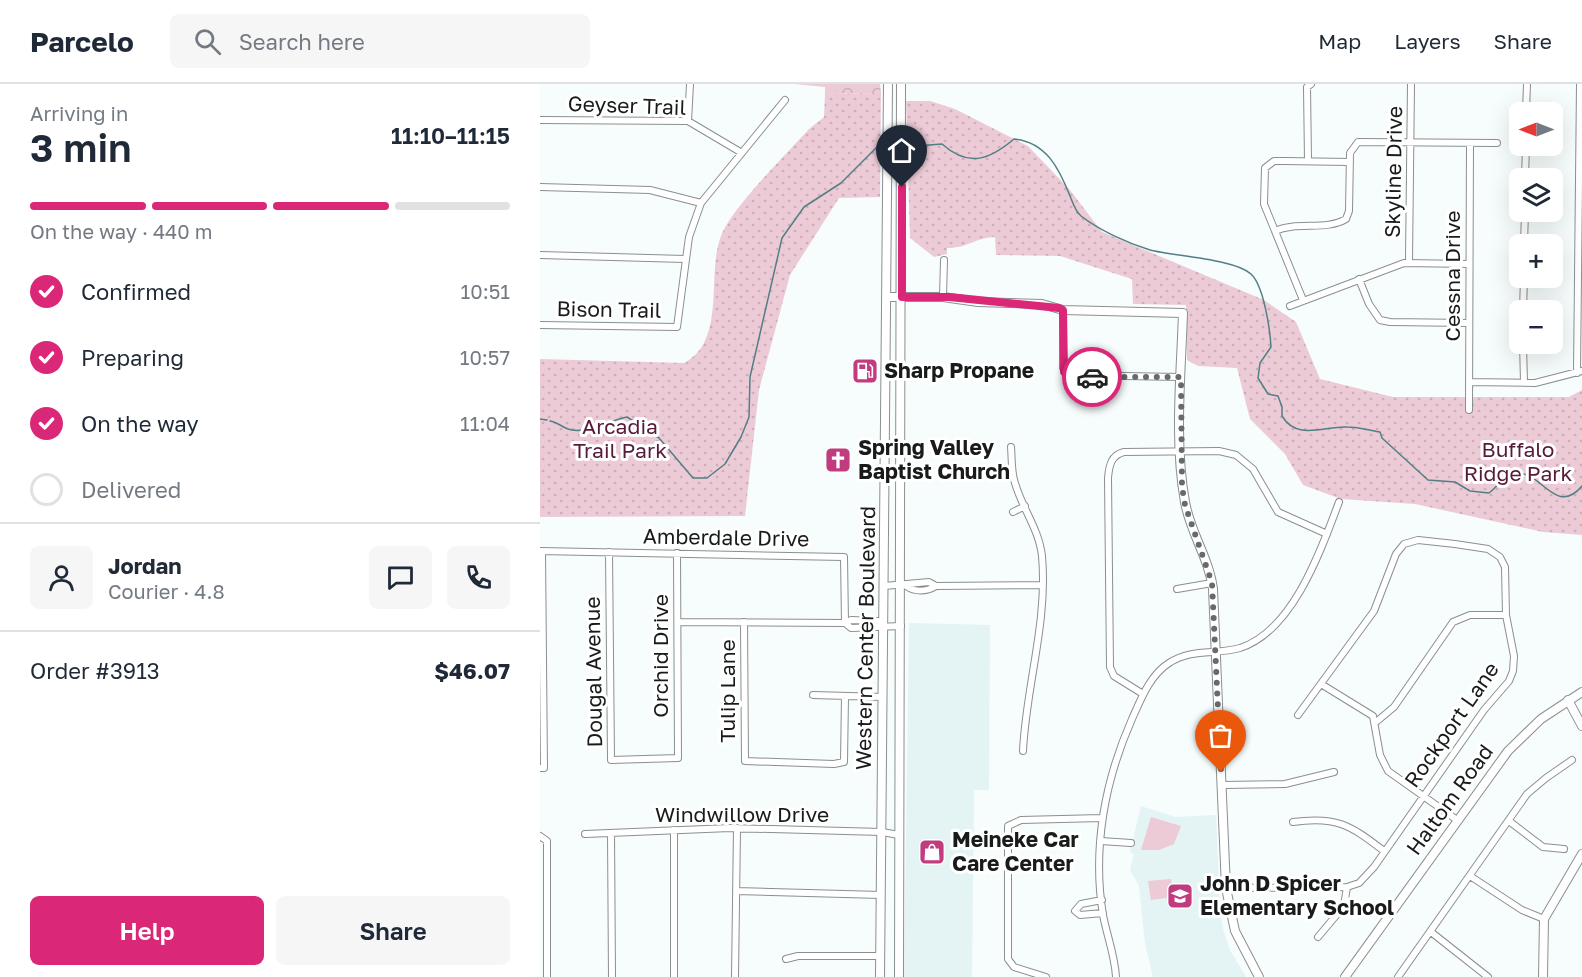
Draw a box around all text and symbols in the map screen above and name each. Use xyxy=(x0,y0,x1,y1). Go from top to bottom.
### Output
search box xyxy=(170,14,590,68)
text: Parcelo xyxy=(30,25,134,58)
icon: search xyxy=(191,25,224,58)
text: Search here xyxy=(239,28,365,55)
text: Map xyxy=(1318,28,1361,54)
text: Layers xyxy=(1394,28,1461,54)
text: Share xyxy=(1494,28,1552,54)
street label: Geyser Trail xyxy=(567,90,687,120)
text: Arriving in xyxy=(30,101,128,125)
north arrow xyxy=(1509,102,1563,156)
map controls xyxy=(1509,102,1563,354)
street label: Skyline Drive xyxy=(1379,106,1407,238)
text: 11:10–11:15 xyxy=(391,122,510,149)
text: 3 min xyxy=(30,124,132,171)
pin xyxy=(876,125,927,187)
icon: home xyxy=(885,134,918,167)
button: layers xyxy=(1509,168,1563,222)
street label: Cessna Drive xyxy=(1439,211,1465,341)
text: On the way · 440 m xyxy=(30,219,212,243)
button: + xyxy=(1509,234,1563,288)
icon: check xyxy=(30,275,63,308)
text: Confirmed xyxy=(81,278,191,305)
text: 10:51 xyxy=(461,279,510,303)
street label: Bison Trail xyxy=(556,295,662,323)
button: − xyxy=(1509,300,1563,354)
icon: check xyxy=(30,341,63,374)
text: Preparing xyxy=(81,344,184,371)
text: 10:57 xyxy=(460,345,510,369)
courier xyxy=(1062,347,1122,407)
fuel station icon: Sharp Propane xyxy=(850,356,880,386)
place label: Sharp Propane xyxy=(884,357,1034,383)
icon: car xyxy=(1076,361,1109,394)
icon: check xyxy=(30,407,63,440)
text: On the way xyxy=(81,410,199,437)
text: 11:04 xyxy=(460,411,510,435)
park label: Arcadia Trail Park xyxy=(573,413,667,463)
place label: Spring Valley Baptist Church xyxy=(858,434,1010,484)
park label: Buffalo Ridge Park xyxy=(1464,436,1572,486)
church icon: Spring Valley Baptist Church xyxy=(823,445,853,475)
text: Delivered xyxy=(81,476,181,503)
street label: Western Center Boulevard xyxy=(850,506,880,770)
street label: Amberdale Drive xyxy=(643,523,809,551)
button: person xyxy=(30,546,93,609)
button: chat xyxy=(369,546,432,609)
button: phone xyxy=(447,546,510,609)
text: Jordan xyxy=(108,552,182,579)
text: Courier · 4.8 xyxy=(108,579,225,603)
street label: Orchid Drive xyxy=(647,594,673,718)
street label: Dougal Avenue xyxy=(579,596,607,748)
street label: Tulip Lane xyxy=(714,639,740,743)
text: Order #3913 xyxy=(30,657,160,684)
text: $46.07 xyxy=(434,657,510,684)
street label: Rockport Lane xyxy=(1398,657,1504,792)
pin xyxy=(1195,710,1246,772)
icon: bag xyxy=(1204,719,1237,752)
street label: Haltom Road xyxy=(1400,739,1498,860)
street label: Windwillow Drive xyxy=(655,801,829,827)
place label: Meineke Car Care Center xyxy=(952,826,1079,876)
shop icon: Meineke Car Care Center xyxy=(917,837,947,867)
place label: John D Spicer Elementary School xyxy=(1200,870,1394,920)
school or university icon: John D Spicer Elementary School xyxy=(1165,881,1195,911)
button: Help xyxy=(30,896,264,965)
button: Share xyxy=(276,896,510,965)

